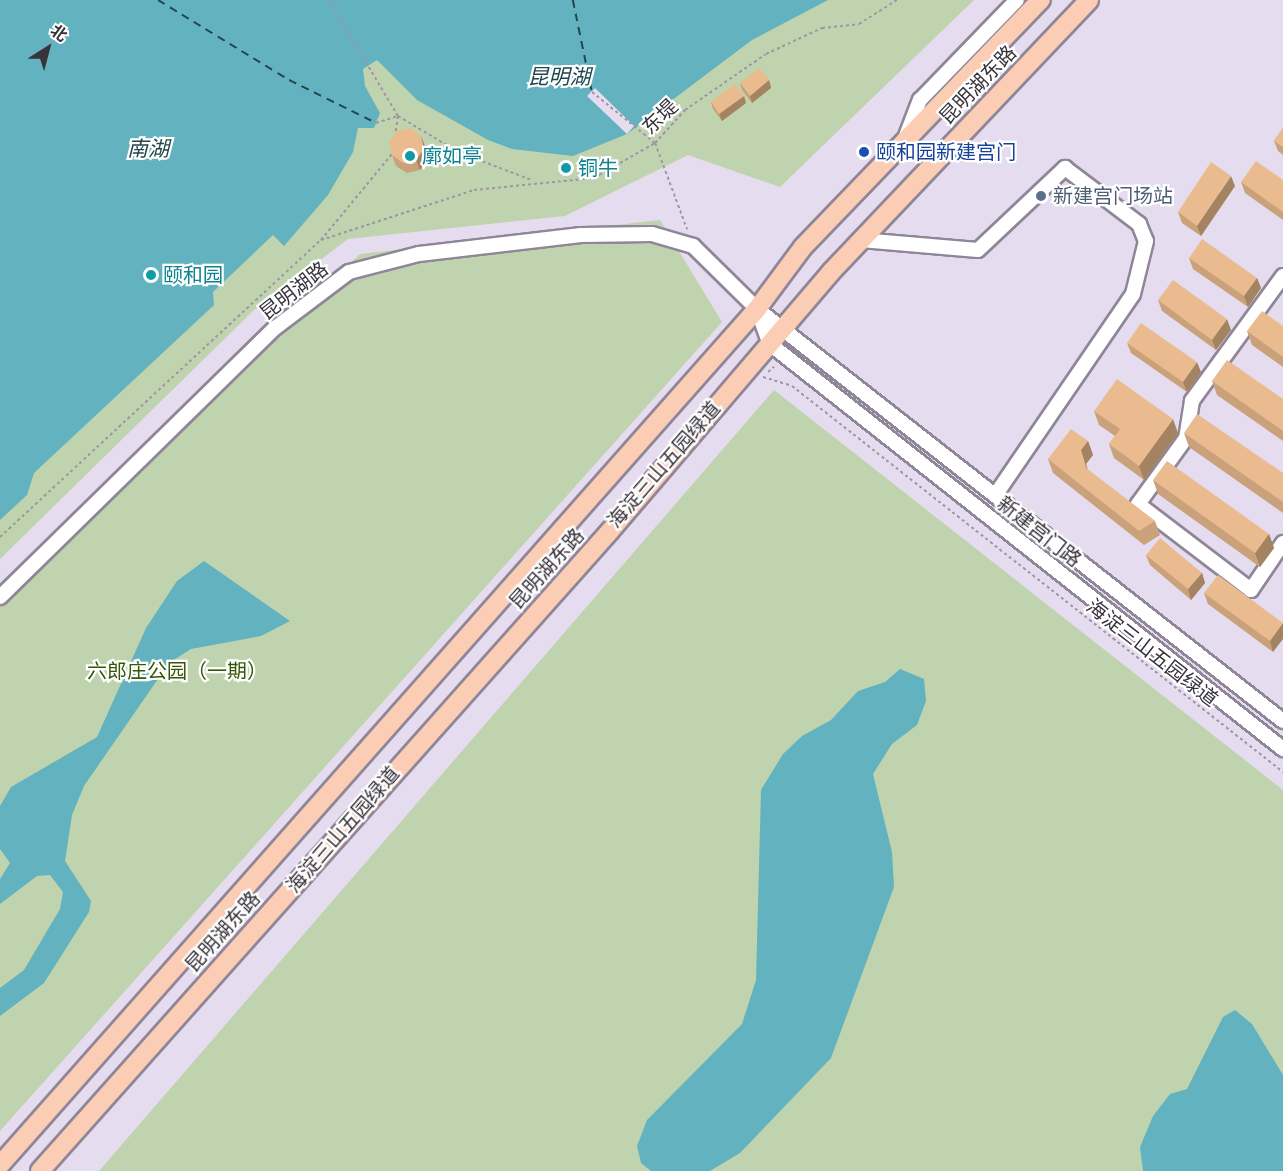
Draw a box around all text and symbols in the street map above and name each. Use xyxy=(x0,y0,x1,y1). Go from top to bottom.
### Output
north arrow xyxy=(18,18,78,78)
text: 北 xyxy=(47,21,71,45)
street label: 昆明湖东路 xyxy=(935,41,1021,129)
water label: 昆明湖 xyxy=(528,64,590,90)
street label: 东堤 xyxy=(637,94,683,140)
water label: 南湖 xyxy=(127,136,169,162)
place label: 颐和园新建宫门 xyxy=(876,140,1016,164)
place label: 廓如亭 xyxy=(422,144,482,168)
marker: 颐和园新建宫门 xyxy=(857,145,871,159)
marker: 廓如亭 xyxy=(403,149,417,163)
place label: 铜牛 xyxy=(578,156,618,180)
marker: 铜牛 xyxy=(559,161,573,175)
place label: 新建宫门场站 xyxy=(1053,184,1173,208)
marker: 新建宫门场站 xyxy=(1034,189,1048,203)
street label: 昆明湖路 xyxy=(255,257,333,325)
place label: 颐和园 xyxy=(163,263,223,287)
marker: 颐和园 xyxy=(144,268,158,282)
street label: 海淀三山五园绿道 xyxy=(602,397,726,533)
street label: 新建宫门路 xyxy=(992,492,1086,572)
street label: 昆明湖东路 xyxy=(505,524,589,614)
street label: 海淀三山五园绿道 xyxy=(1082,594,1222,712)
park label: 六郎庄公园（一期） xyxy=(87,659,267,683)
street label: 海淀三山五园绿道 xyxy=(281,762,405,898)
street label: 昆明湖东路 xyxy=(181,887,265,977)

